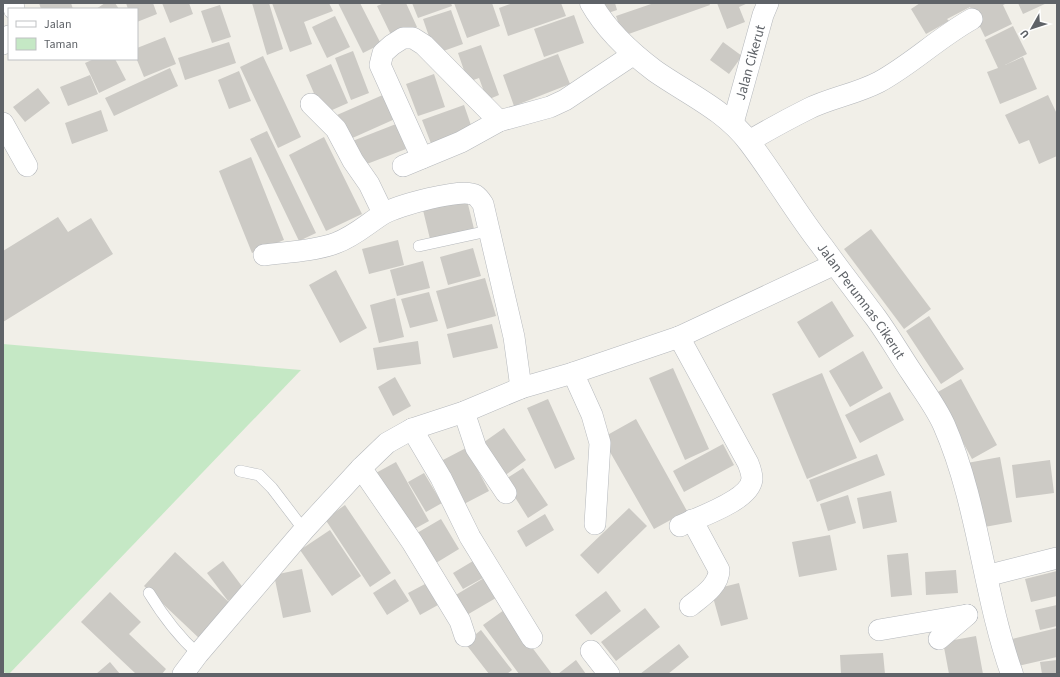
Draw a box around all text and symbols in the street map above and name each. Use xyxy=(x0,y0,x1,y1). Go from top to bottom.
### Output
legend xyxy=(8,8,138,60)
north arrow xyxy=(1012,8,1052,48)
text: Jalan xyxy=(44,16,71,33)
street label: Jalan Cikerut xyxy=(731,22,771,102)
text: U xyxy=(1016,26,1033,42)
text: Taman xyxy=(44,36,78,53)
street label: Jalan Perumnas Cikerut xyxy=(812,239,910,363)

